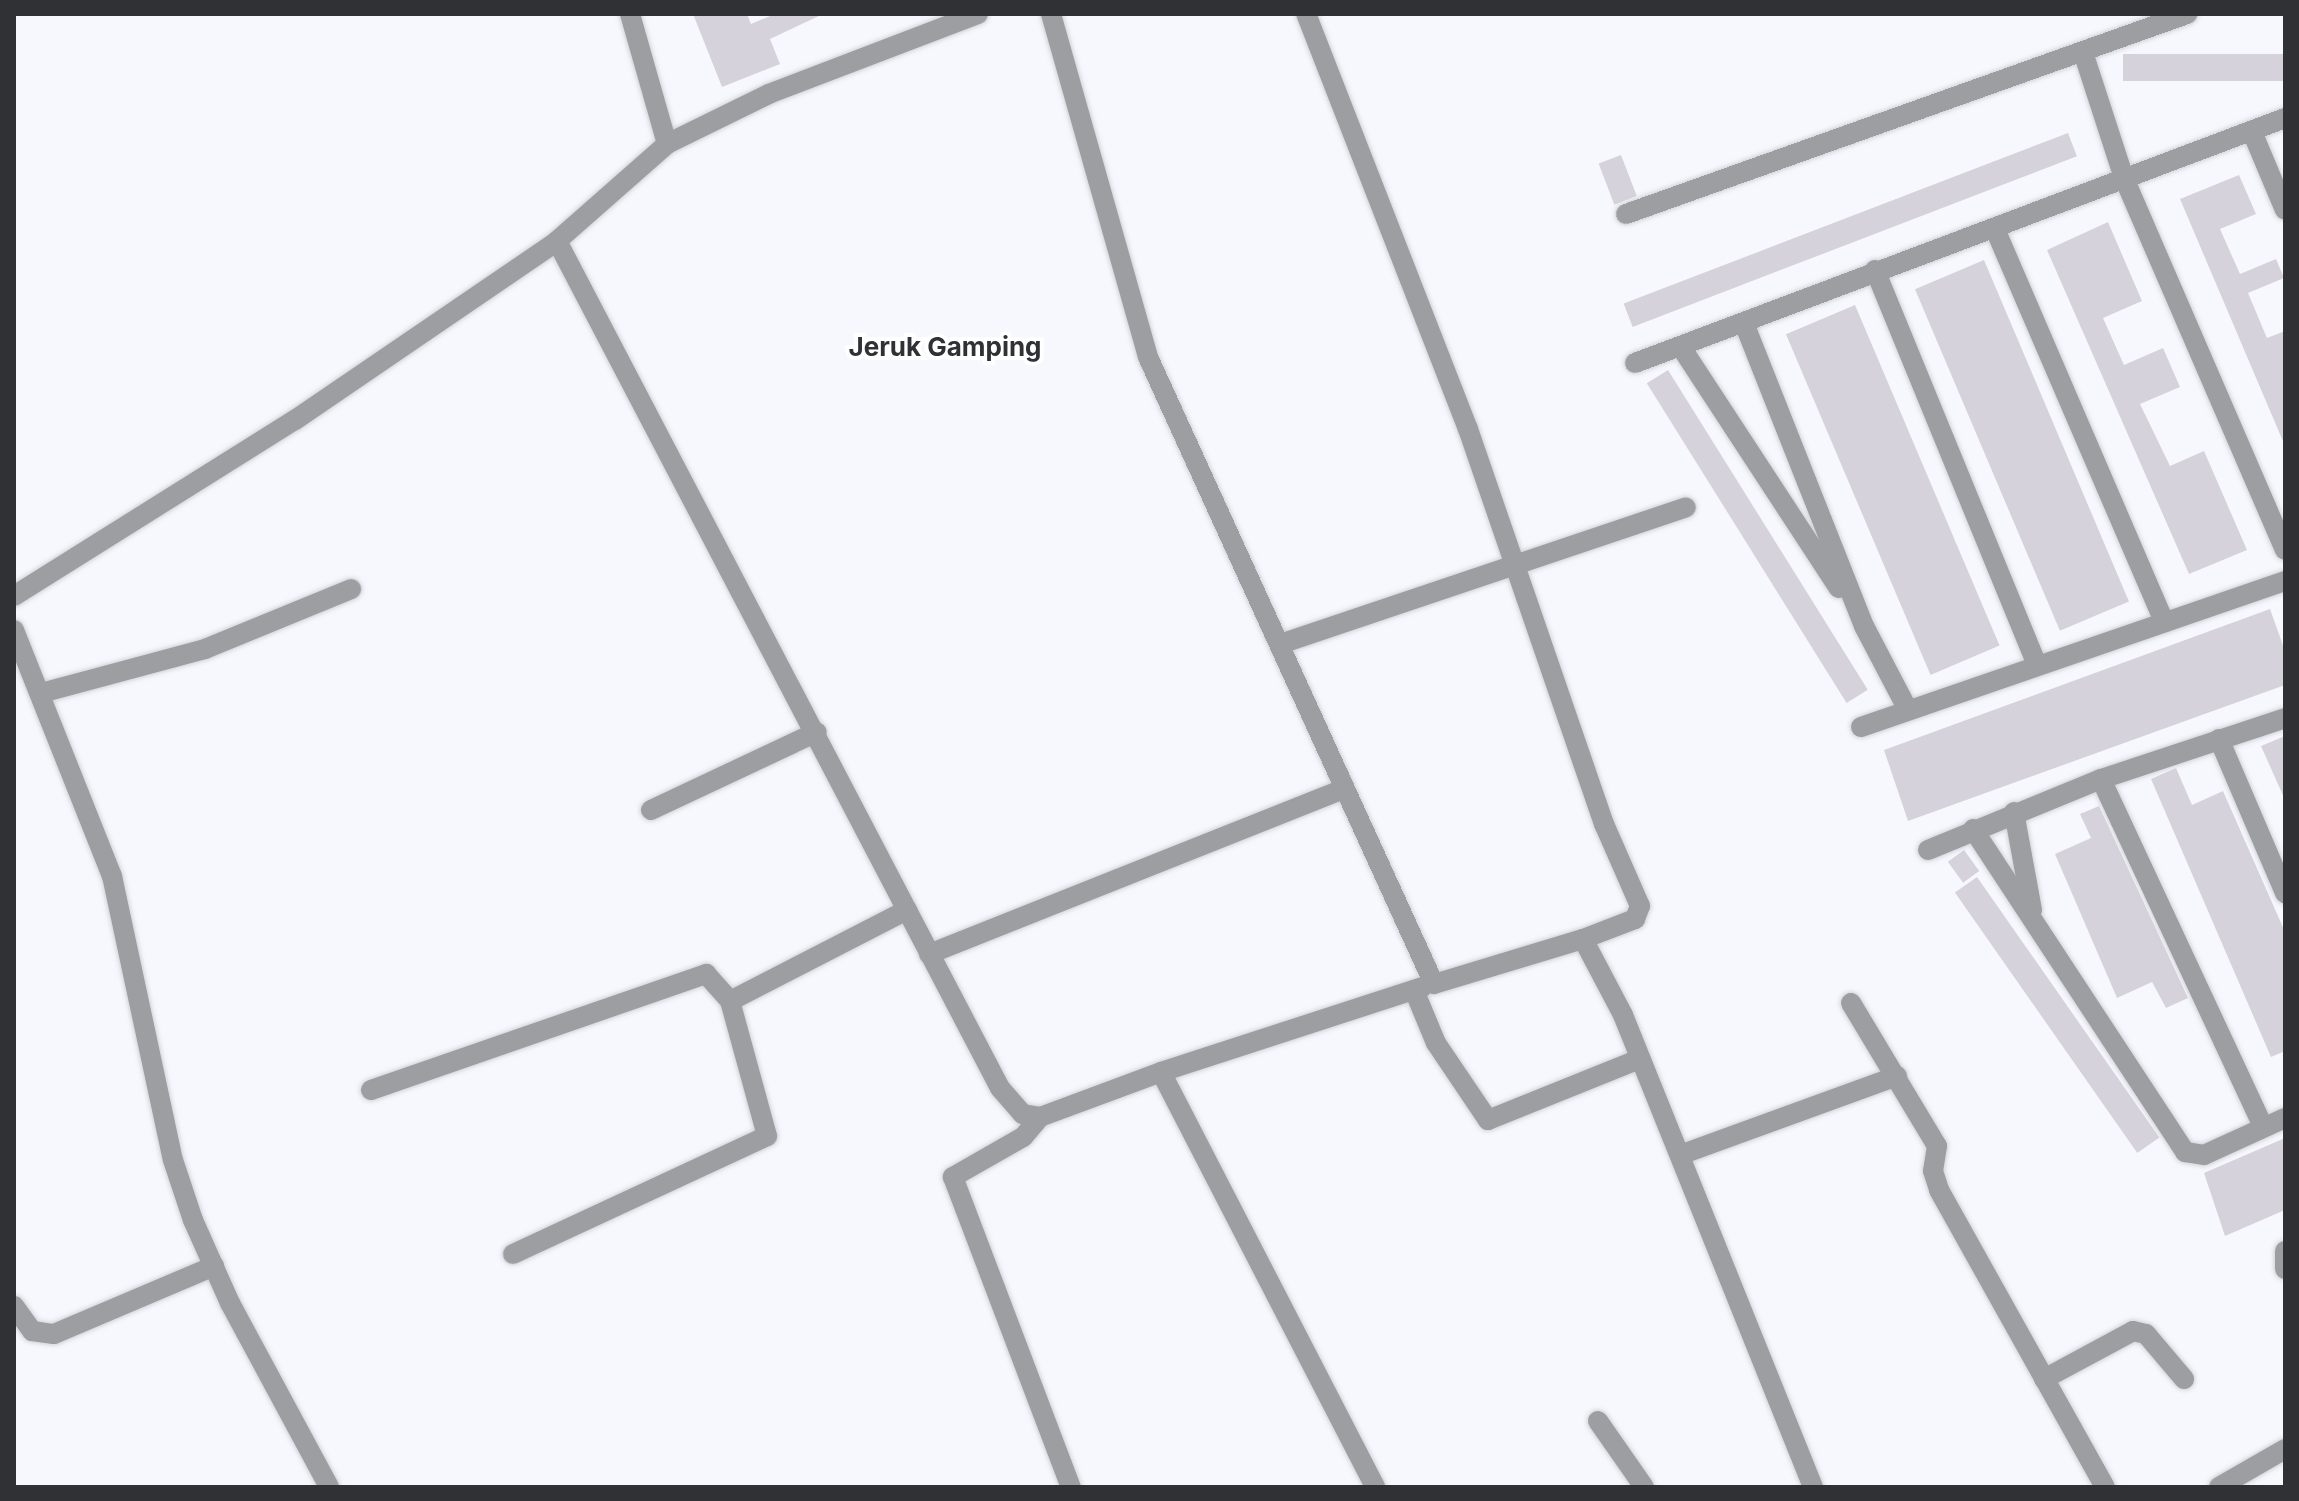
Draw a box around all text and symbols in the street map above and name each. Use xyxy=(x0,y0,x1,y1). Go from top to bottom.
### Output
district label: Jeruk Gamping xyxy=(848,331,1042,363)

